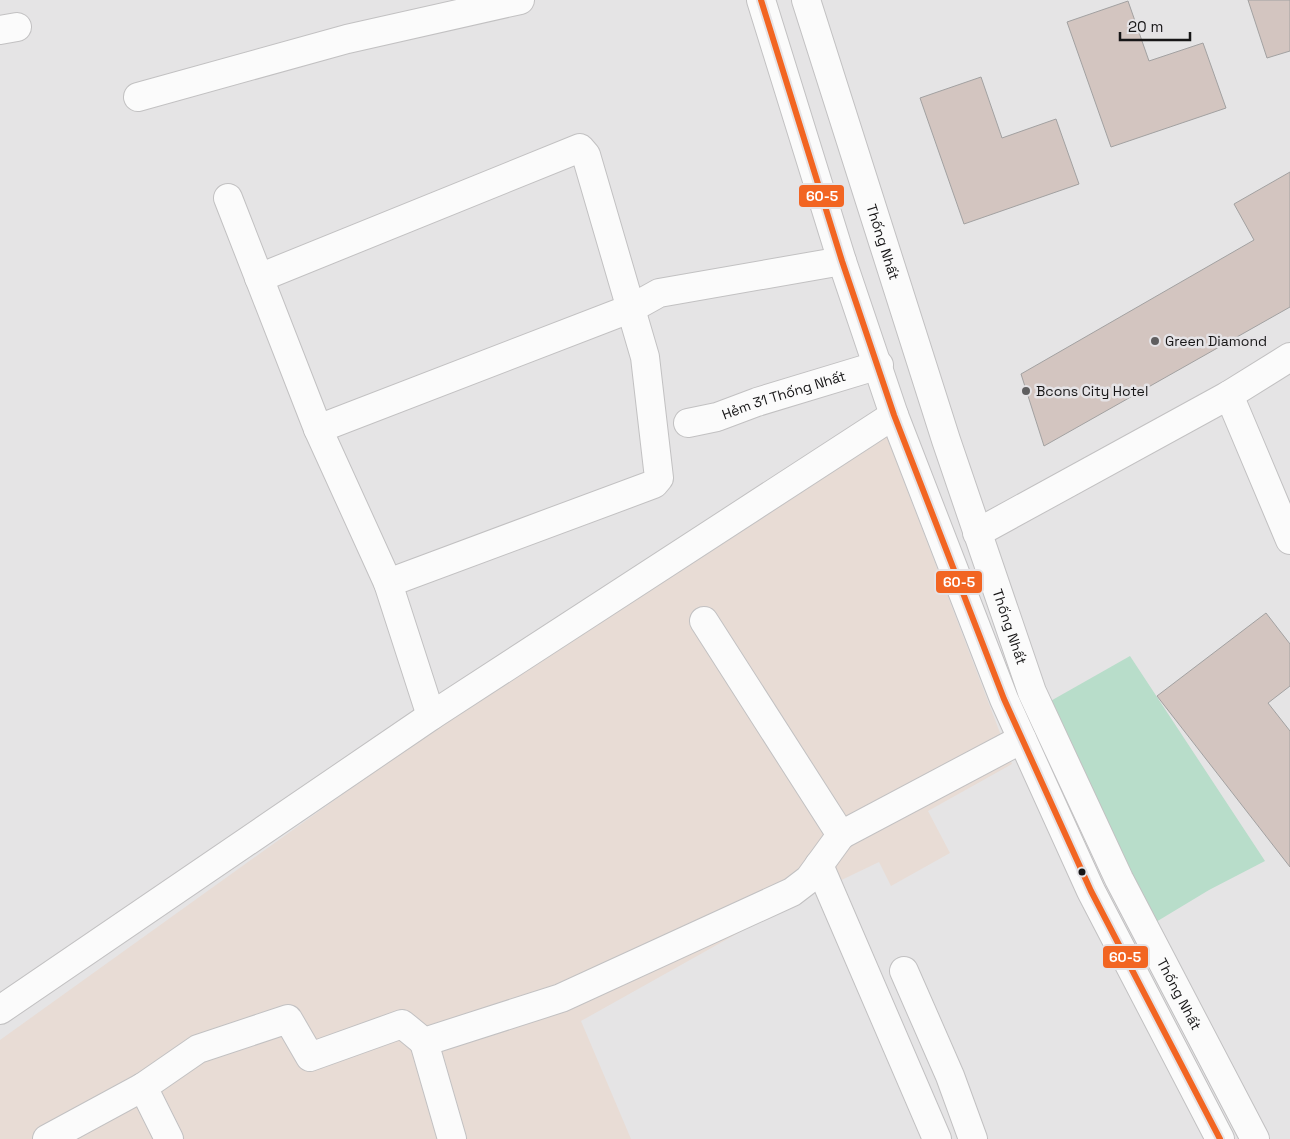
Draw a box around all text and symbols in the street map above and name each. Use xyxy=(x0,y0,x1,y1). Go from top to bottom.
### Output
scale bar xyxy=(1120,10,1190,42)
text: 20 m xyxy=(1128,17,1163,36)
line badge: 60-5 xyxy=(798,184,845,208)
text: 60-5 xyxy=(806,187,838,205)
street label: Thống Nhất xyxy=(863,202,904,282)
place label: Green Diamond xyxy=(1165,332,1267,350)
marker: Green Diamond xyxy=(1149,335,1161,347)
street label: Hẻm 31 Thống Nhất xyxy=(719,367,848,423)
place label: Bcons City Hotel xyxy=(1036,382,1148,400)
marker: Bcons City Hotel xyxy=(1020,385,1032,397)
line badge: 60-5 xyxy=(935,570,983,594)
text: 60-5 xyxy=(943,573,975,591)
street label: Thống Nhất xyxy=(988,587,1031,667)
unlabelled marker xyxy=(1077,867,1087,877)
line badge: 60-5 xyxy=(1102,945,1149,969)
text: 60-5 xyxy=(1109,948,1141,966)
street label: Thống Nhất xyxy=(1153,955,1205,1033)

